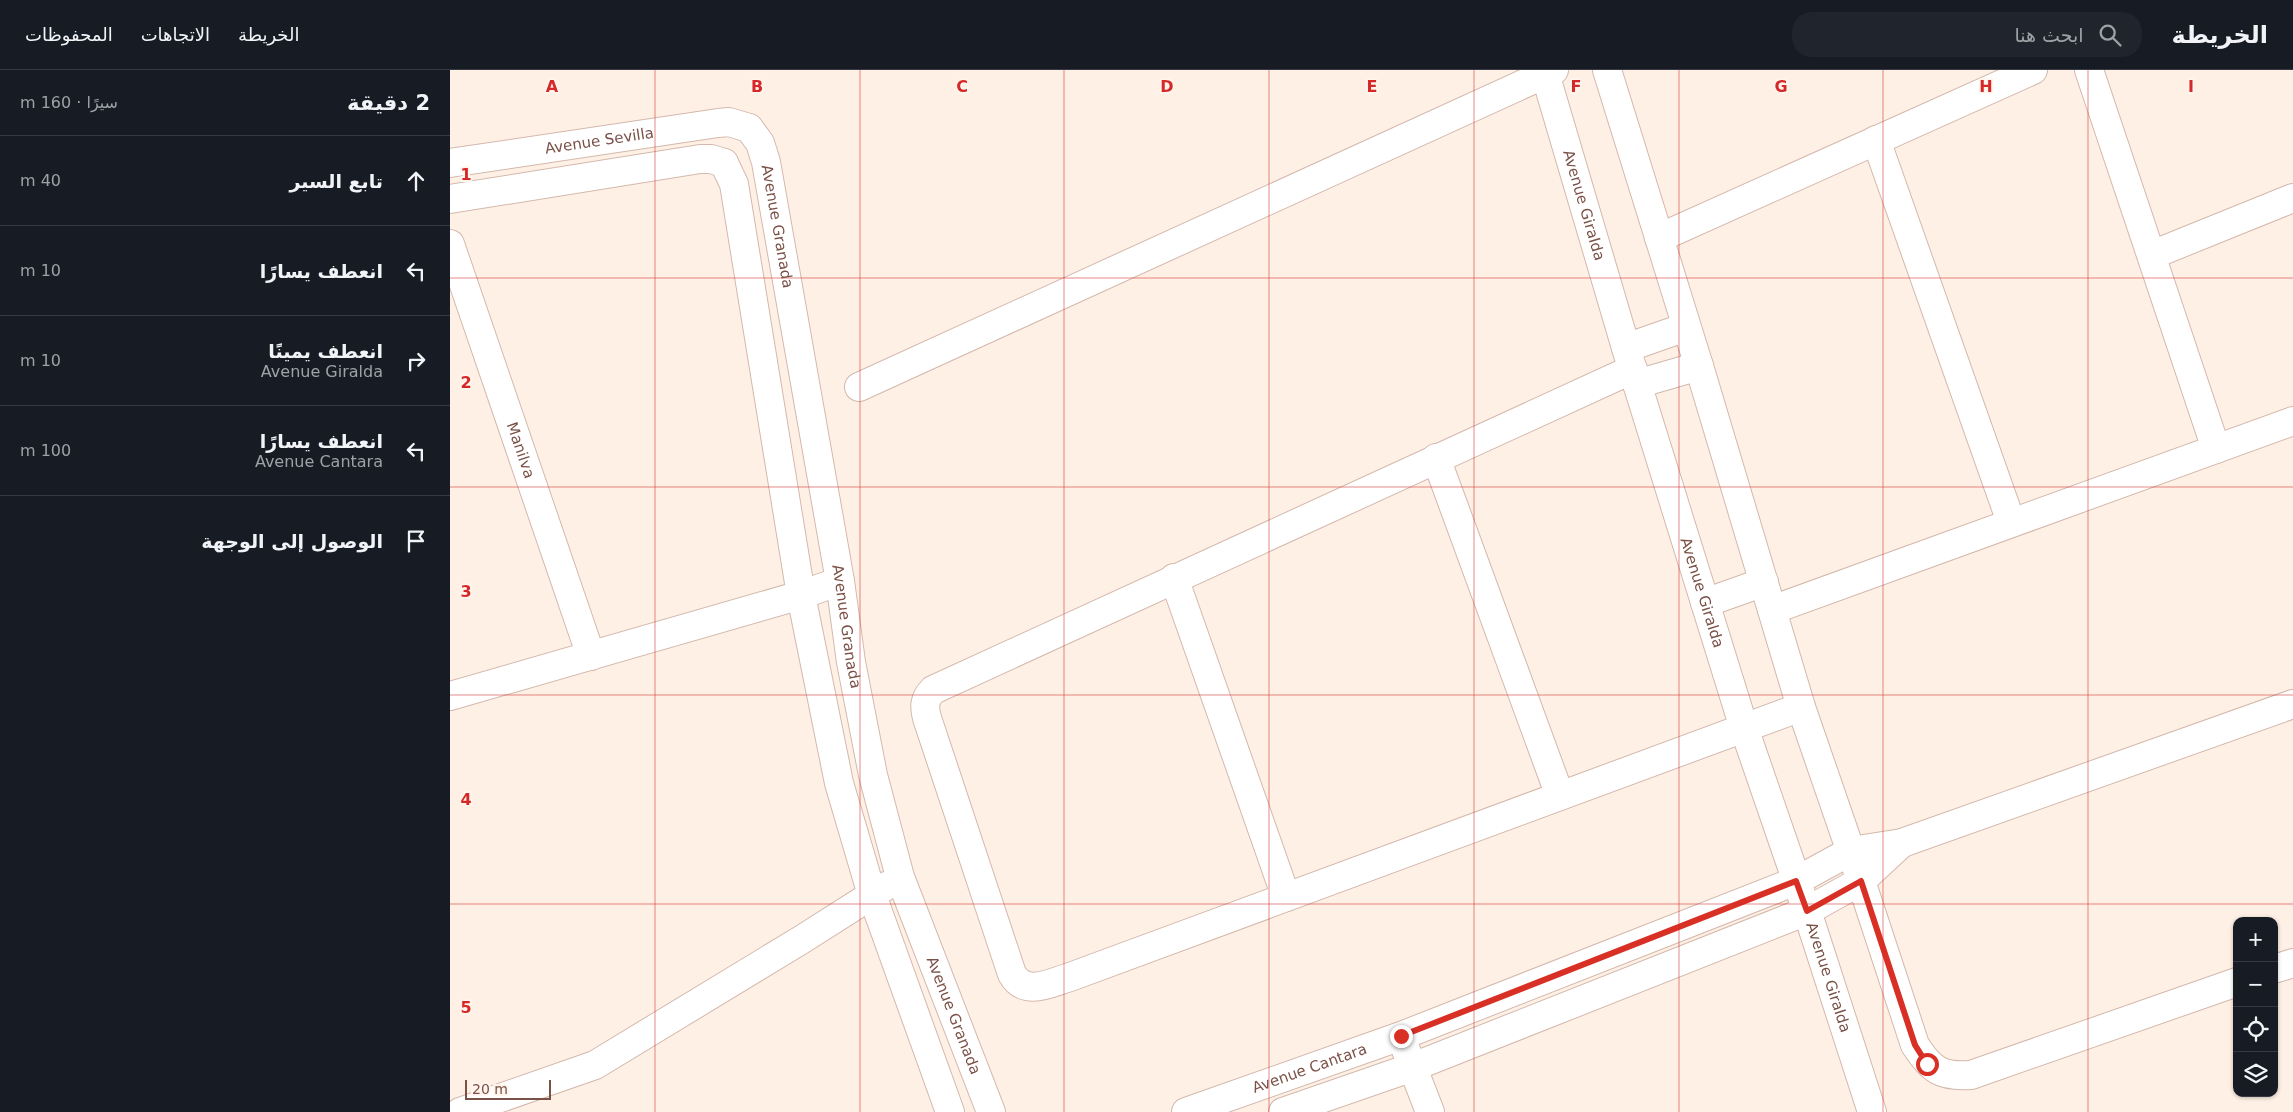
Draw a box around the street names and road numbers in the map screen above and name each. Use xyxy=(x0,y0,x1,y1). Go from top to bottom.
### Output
street label: Avenue Sevilla xyxy=(544,124,655,158)
street label: Avenue Giralda xyxy=(1559,148,1609,263)
street label: Avenue Granada xyxy=(758,163,797,290)
street label: Manilva xyxy=(503,420,539,481)
street label: Avenue Giralda xyxy=(1676,535,1728,650)
street label: Avenue Granada xyxy=(828,563,865,690)
street label: Avenue Giralda xyxy=(1802,920,1855,1035)
street label: Avenue Granada xyxy=(923,954,985,1077)
street label: Avenue Cantara xyxy=(1250,1040,1369,1097)

